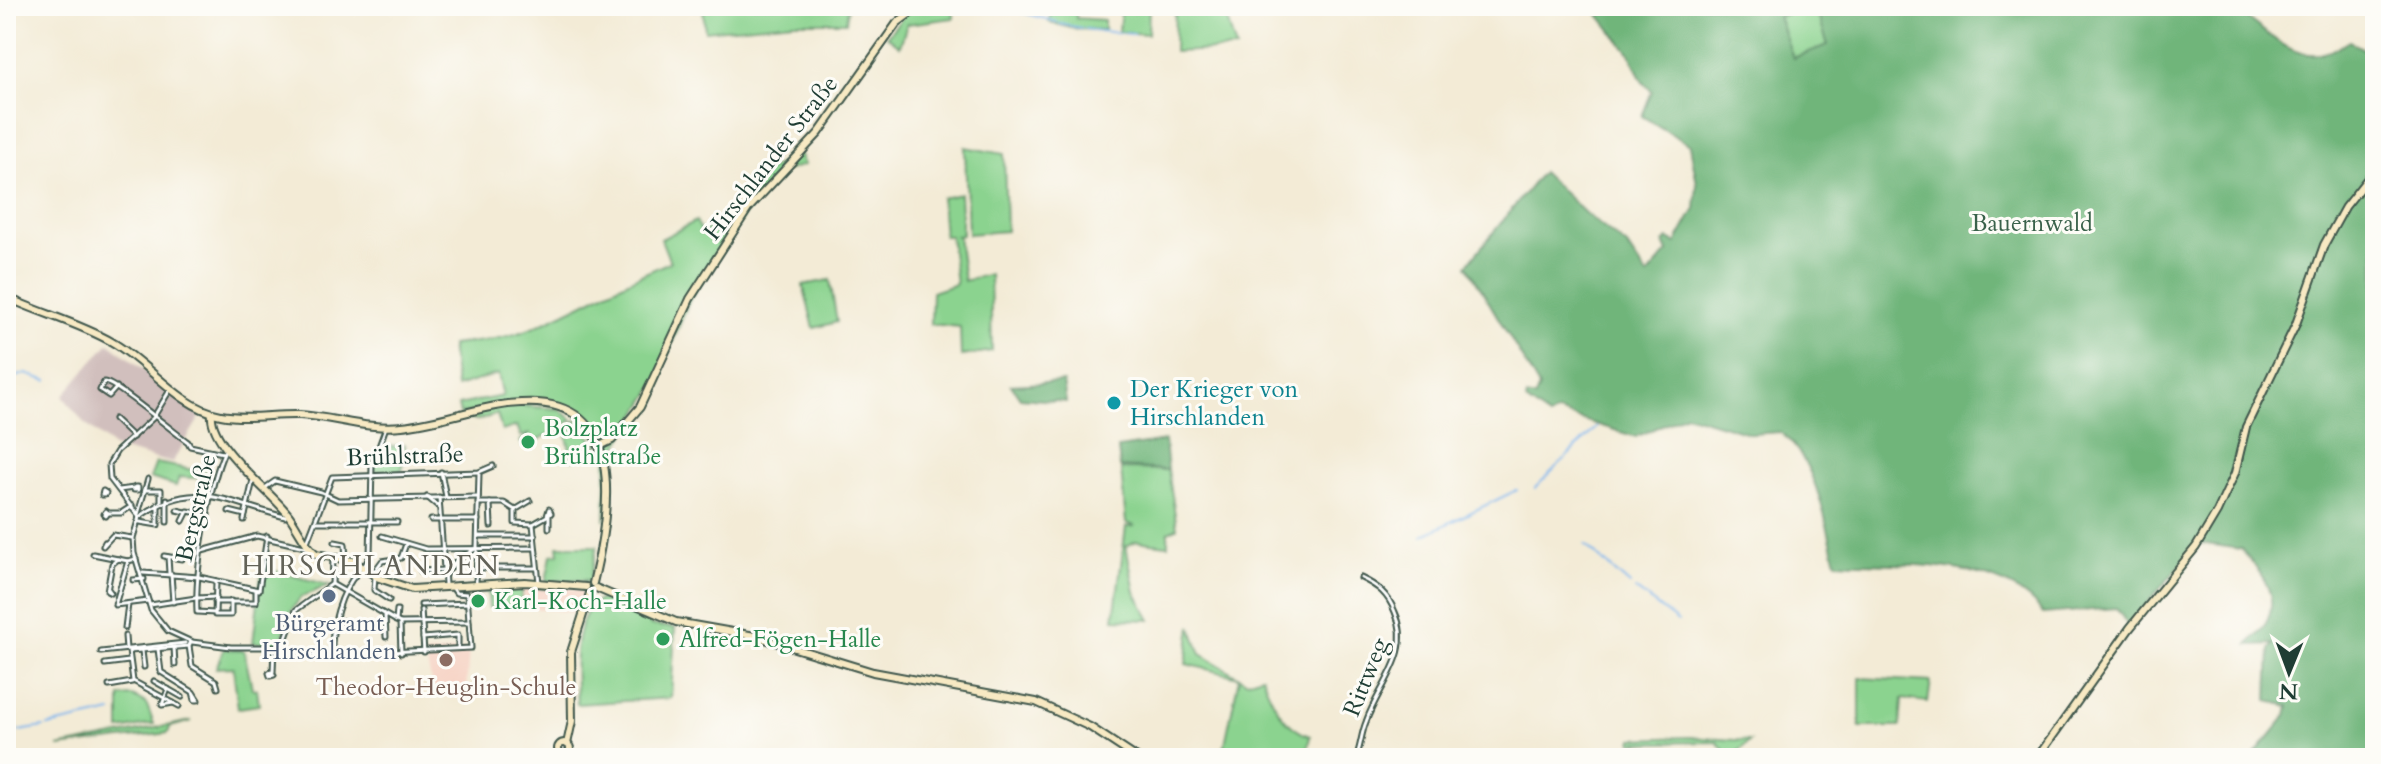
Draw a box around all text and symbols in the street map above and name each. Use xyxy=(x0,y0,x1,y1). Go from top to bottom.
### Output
street label: Hirschlander Straße xyxy=(696,69,846,247)
park label: Bauernwald xyxy=(1971,207,2093,240)
place label: Der Krieger von Hirschlanden xyxy=(1130,373,1299,434)
marker: Der Krieger von Hirschlanden xyxy=(1105,394,1123,412)
place label: Bolzplatz Brühlstraße xyxy=(544,412,661,473)
marker: Bolzplatz Brühlstraße xyxy=(519,433,537,451)
street label: Brühlstraße xyxy=(346,437,464,475)
street label: Bergstraße xyxy=(168,451,224,565)
district label: HIRSCHLANDEN xyxy=(241,547,501,585)
place label: Karl-Koch-Halle xyxy=(494,585,667,618)
marker: Bürgeramt Hirschlanden xyxy=(320,587,338,605)
marker: Karl-Koch-Halle xyxy=(469,592,487,610)
place label: Bürgeramt Hirschlanden xyxy=(261,607,397,668)
place label: Alfred-Fögen-Halle xyxy=(679,623,882,656)
marker: Alfred-Fögen-Halle xyxy=(654,630,672,648)
street label: Rittweg xyxy=(1335,632,1397,721)
north arrow xyxy=(2249,632,2329,712)
marker: Theodor-Heuglin-Schule xyxy=(437,651,455,669)
place label: Theodor-Heuglin-Schule xyxy=(316,671,576,704)
text: N xyxy=(2279,676,2298,706)

